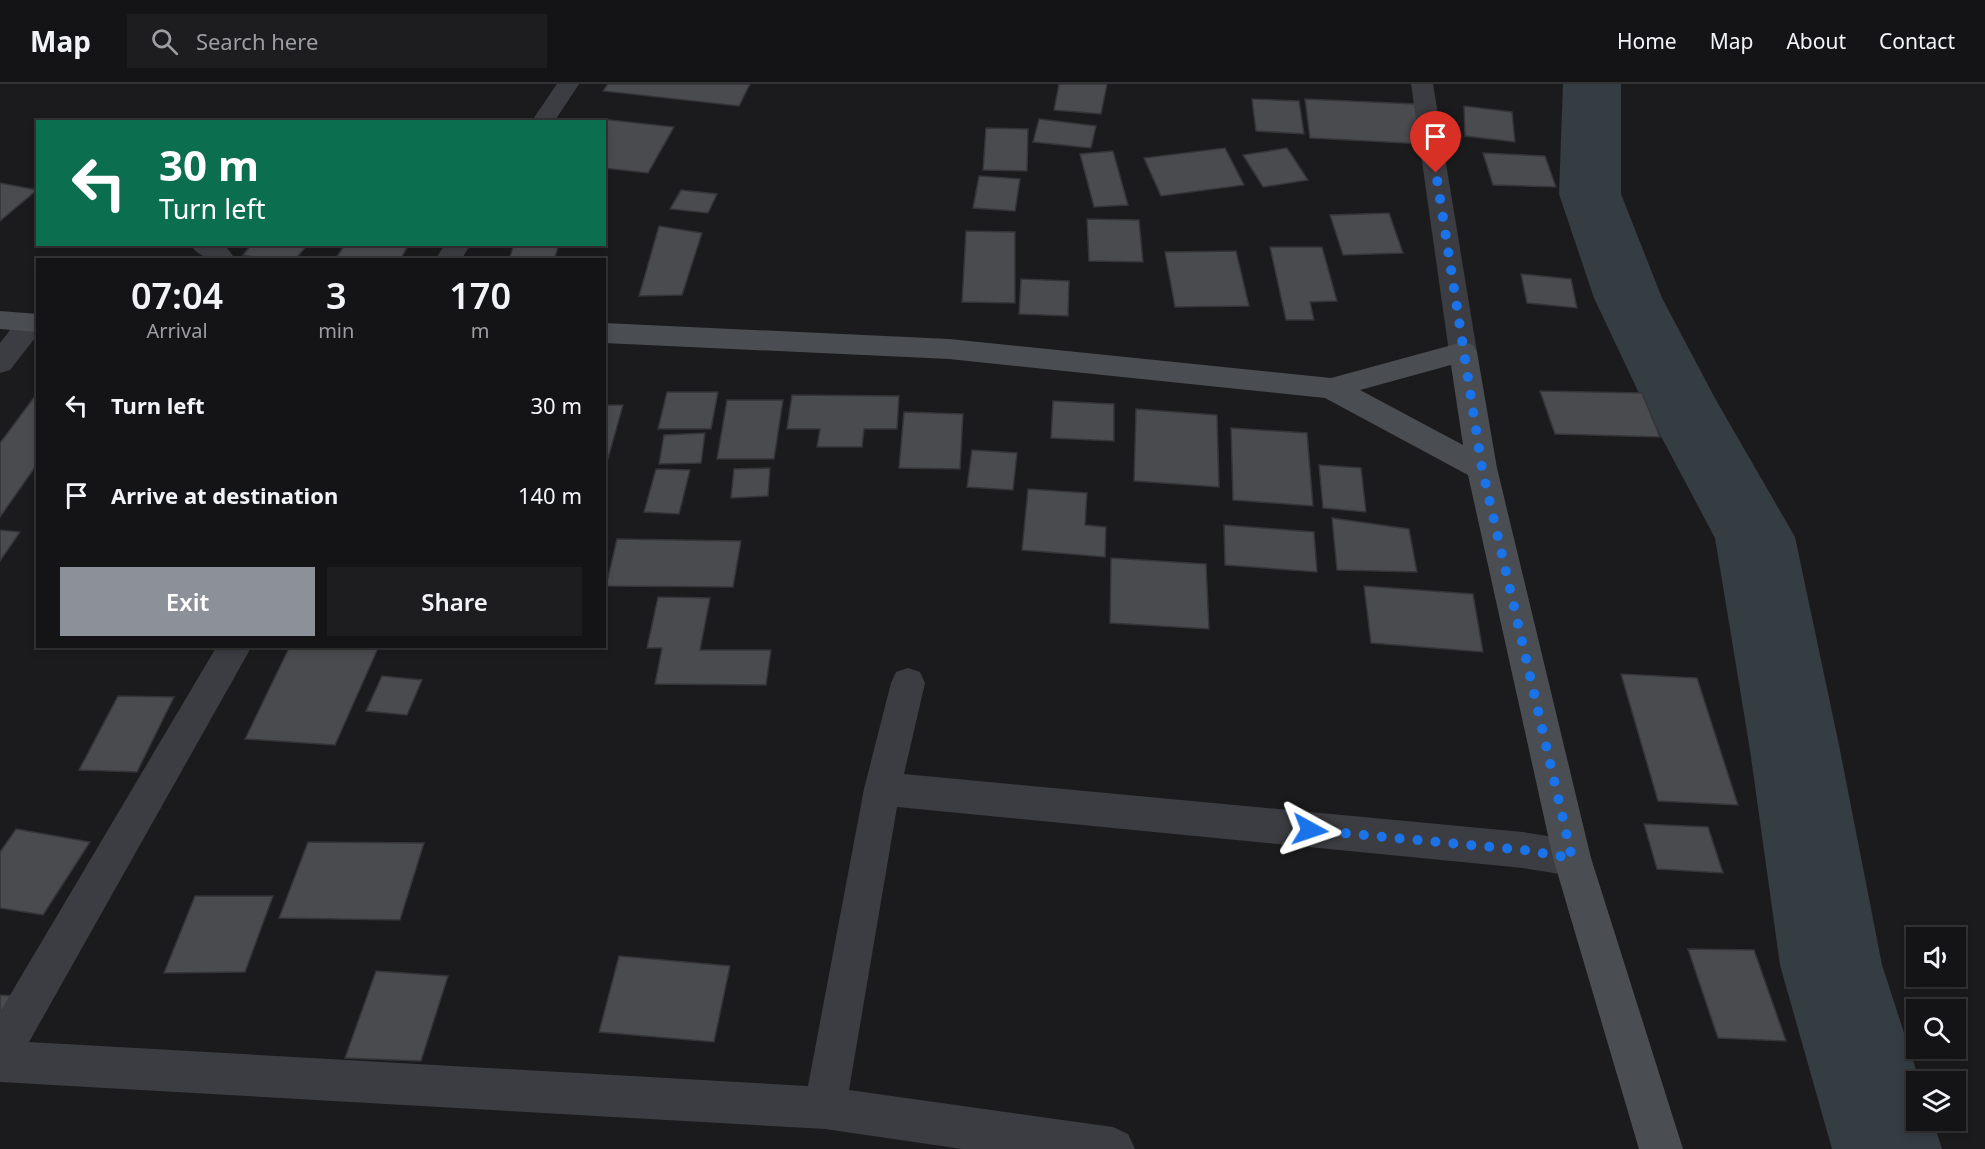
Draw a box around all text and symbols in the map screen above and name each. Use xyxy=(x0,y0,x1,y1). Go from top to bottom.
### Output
search box xyxy=(127,14,547,68)
text: Map xyxy=(30,22,91,60)
icon: search xyxy=(148,25,181,58)
text: Search here xyxy=(196,26,318,56)
text: Home xyxy=(1617,27,1677,55)
text: Map xyxy=(1710,27,1753,55)
text: About xyxy=(1786,27,1846,55)
text: Contact xyxy=(1879,27,1955,55)
pin xyxy=(1410,111,1461,173)
icon: arrive xyxy=(1419,120,1452,153)
text: 30 m xyxy=(159,136,259,193)
icon: left xyxy=(60,144,138,222)
text: Turn left xyxy=(159,190,265,227)
text: 07:04 xyxy=(131,271,223,320)
text: 3 xyxy=(326,271,347,320)
text: 170 xyxy=(449,271,511,320)
text: Arrival xyxy=(147,317,208,344)
text: min xyxy=(318,317,354,344)
text: m xyxy=(471,317,490,344)
icon: left xyxy=(60,389,93,422)
text: Turn left xyxy=(111,390,205,420)
text: 30 m xyxy=(531,390,582,420)
icon: arrive xyxy=(60,479,93,512)
text: Arrive at destination xyxy=(111,480,338,510)
text: 140 m xyxy=(518,480,582,510)
button: Exit xyxy=(60,567,315,636)
button: Share xyxy=(327,567,582,636)
position arrow xyxy=(1278,798,1342,862)
map controls xyxy=(1906,927,1966,1131)
button: sound xyxy=(1906,927,1966,987)
button: search xyxy=(1906,999,1966,1059)
button: layers xyxy=(1906,1071,1966,1131)

